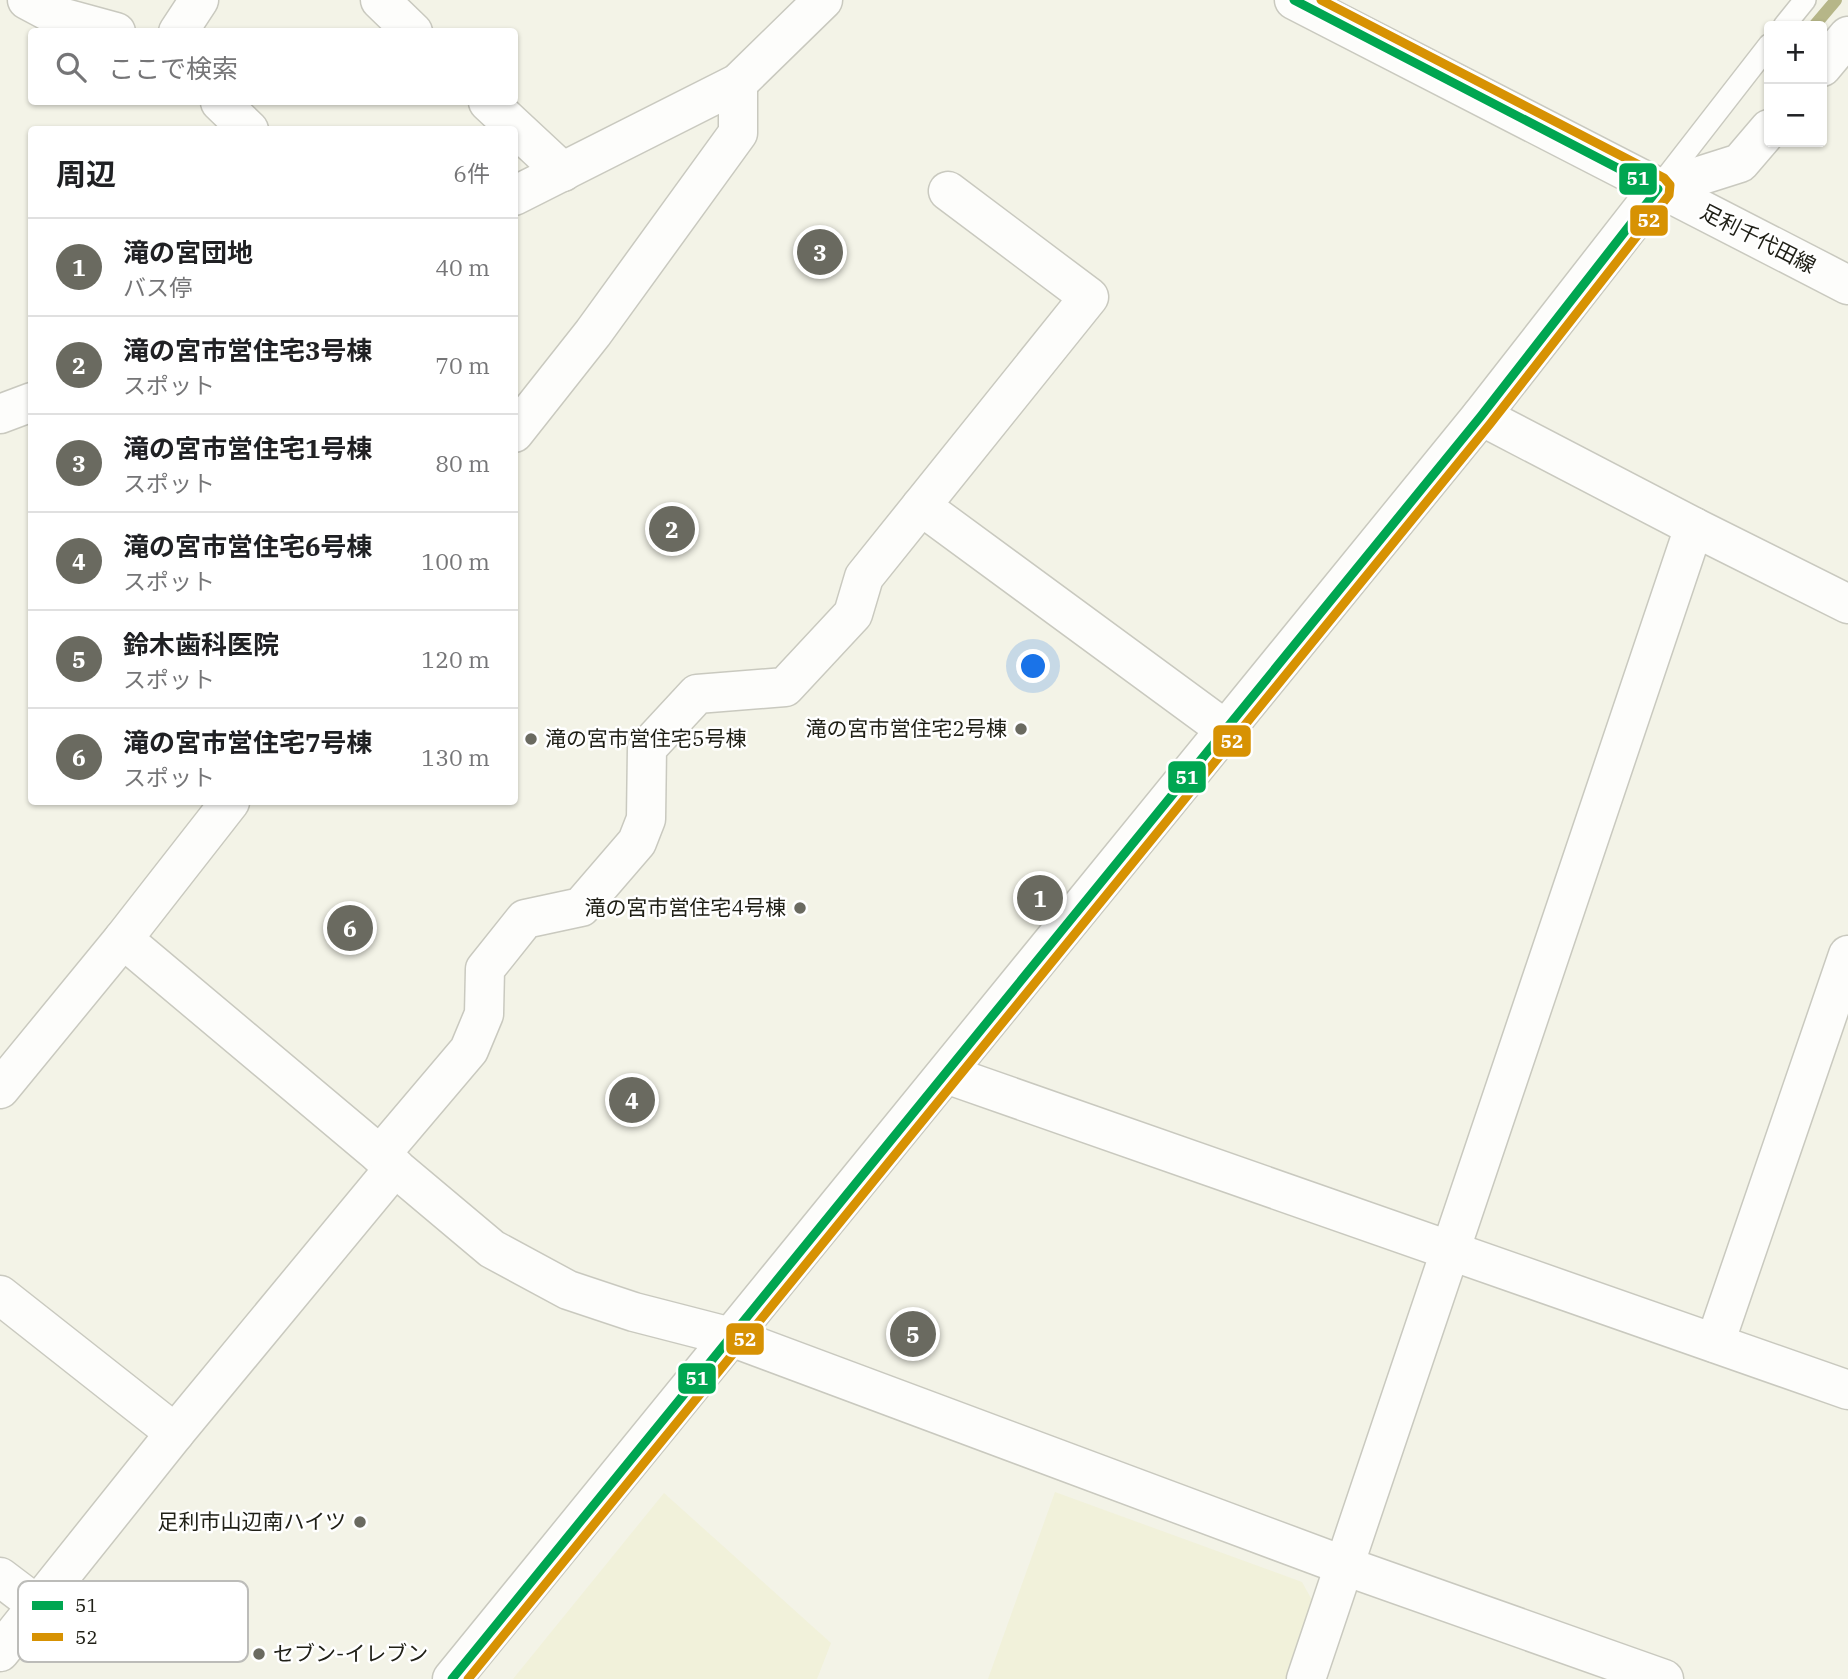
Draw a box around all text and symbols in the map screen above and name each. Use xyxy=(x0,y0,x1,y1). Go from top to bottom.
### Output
map controls xyxy=(1764,21,1827,147)
button: + xyxy=(1764,21,1827,84)
search box xyxy=(28,28,518,105)
icon: search xyxy=(52,48,90,86)
text: ここで検索 xyxy=(108,51,238,85)
button: − xyxy=(1764,84,1827,147)
text: 周辺 xyxy=(56,154,116,193)
text: 6件 xyxy=(453,158,490,188)
line badge: 51 xyxy=(1618,162,1658,196)
text: 51 xyxy=(1627,166,1649,190)
street label: 足利千代田線 xyxy=(1696,197,1821,279)
line badge: 52 xyxy=(1629,204,1669,237)
text: 52 xyxy=(1638,208,1660,232)
pin: 3 xyxy=(797,226,843,278)
text: 滝の宮団地 xyxy=(123,235,253,269)
text: 1 xyxy=(72,252,86,282)
text: 40 m xyxy=(435,252,490,282)
text: バス停 xyxy=(123,272,192,302)
text: 滝の宮市営住宅3号棟 xyxy=(123,333,373,367)
text: 2 xyxy=(72,350,86,380)
text: 70 m xyxy=(435,350,490,380)
text: スポット xyxy=(123,370,215,400)
text: 滝の宮市営住宅1号棟 xyxy=(123,431,373,465)
text: 3 xyxy=(72,448,86,478)
text: 80 m xyxy=(435,448,490,478)
text: スポット xyxy=(123,468,215,498)
pin: 2 xyxy=(649,503,695,555)
text: 滝の宮市営住宅6号棟 xyxy=(123,529,373,563)
text: 4 xyxy=(72,546,86,576)
text: 100 m xyxy=(421,546,490,576)
text: スポット xyxy=(123,566,215,596)
text: 鈴木歯科医院 xyxy=(123,627,279,661)
text: 5 xyxy=(72,644,86,674)
text: 120 m xyxy=(421,644,490,674)
your location xyxy=(1016,649,1050,683)
text: スポット xyxy=(123,664,215,694)
place label: 滝の宮市営住宅2号棟 xyxy=(805,714,1007,742)
marker: 滝の宮市営住宅2号棟 xyxy=(1013,721,1029,737)
place label: 滝の宮市営住宅5号棟 xyxy=(545,724,747,752)
line badge: 52 xyxy=(1212,724,1252,758)
text: 滝の宮市営住宅7号棟 xyxy=(123,725,373,759)
text: 52 xyxy=(1221,729,1243,753)
marker: 滝の宮市営住宅5号棟 xyxy=(523,731,539,747)
text: 6 xyxy=(72,742,86,772)
text: 130 m xyxy=(421,742,490,772)
line badge: 51 xyxy=(1167,760,1207,794)
text: スポット xyxy=(123,762,215,792)
text: 51 xyxy=(1176,765,1198,789)
pin: 1 xyxy=(1017,872,1063,924)
place label: 滝の宮市営住宅4号棟 xyxy=(584,893,786,921)
marker: 滝の宮市営住宅4号棟 xyxy=(792,900,808,916)
pin: 6 xyxy=(327,902,373,954)
pin: 4 xyxy=(609,1074,655,1126)
pin: 5 xyxy=(890,1308,936,1360)
line badge: 52 xyxy=(725,1322,765,1356)
text: 52 xyxy=(734,1327,756,1351)
line badge: 51 xyxy=(677,1362,717,1395)
text: 51 xyxy=(686,1366,708,1390)
place label: 足利市山辺南ハイツ xyxy=(157,1507,346,1535)
marker: 足利市山辺南ハイツ xyxy=(352,1514,368,1530)
legend xyxy=(18,1581,248,1662)
text: 51 xyxy=(75,1593,98,1617)
text: 52 xyxy=(75,1625,98,1649)
place label: セブン-イレブン xyxy=(273,1639,428,1667)
marker: セブン-イレブン xyxy=(251,1646,267,1662)

